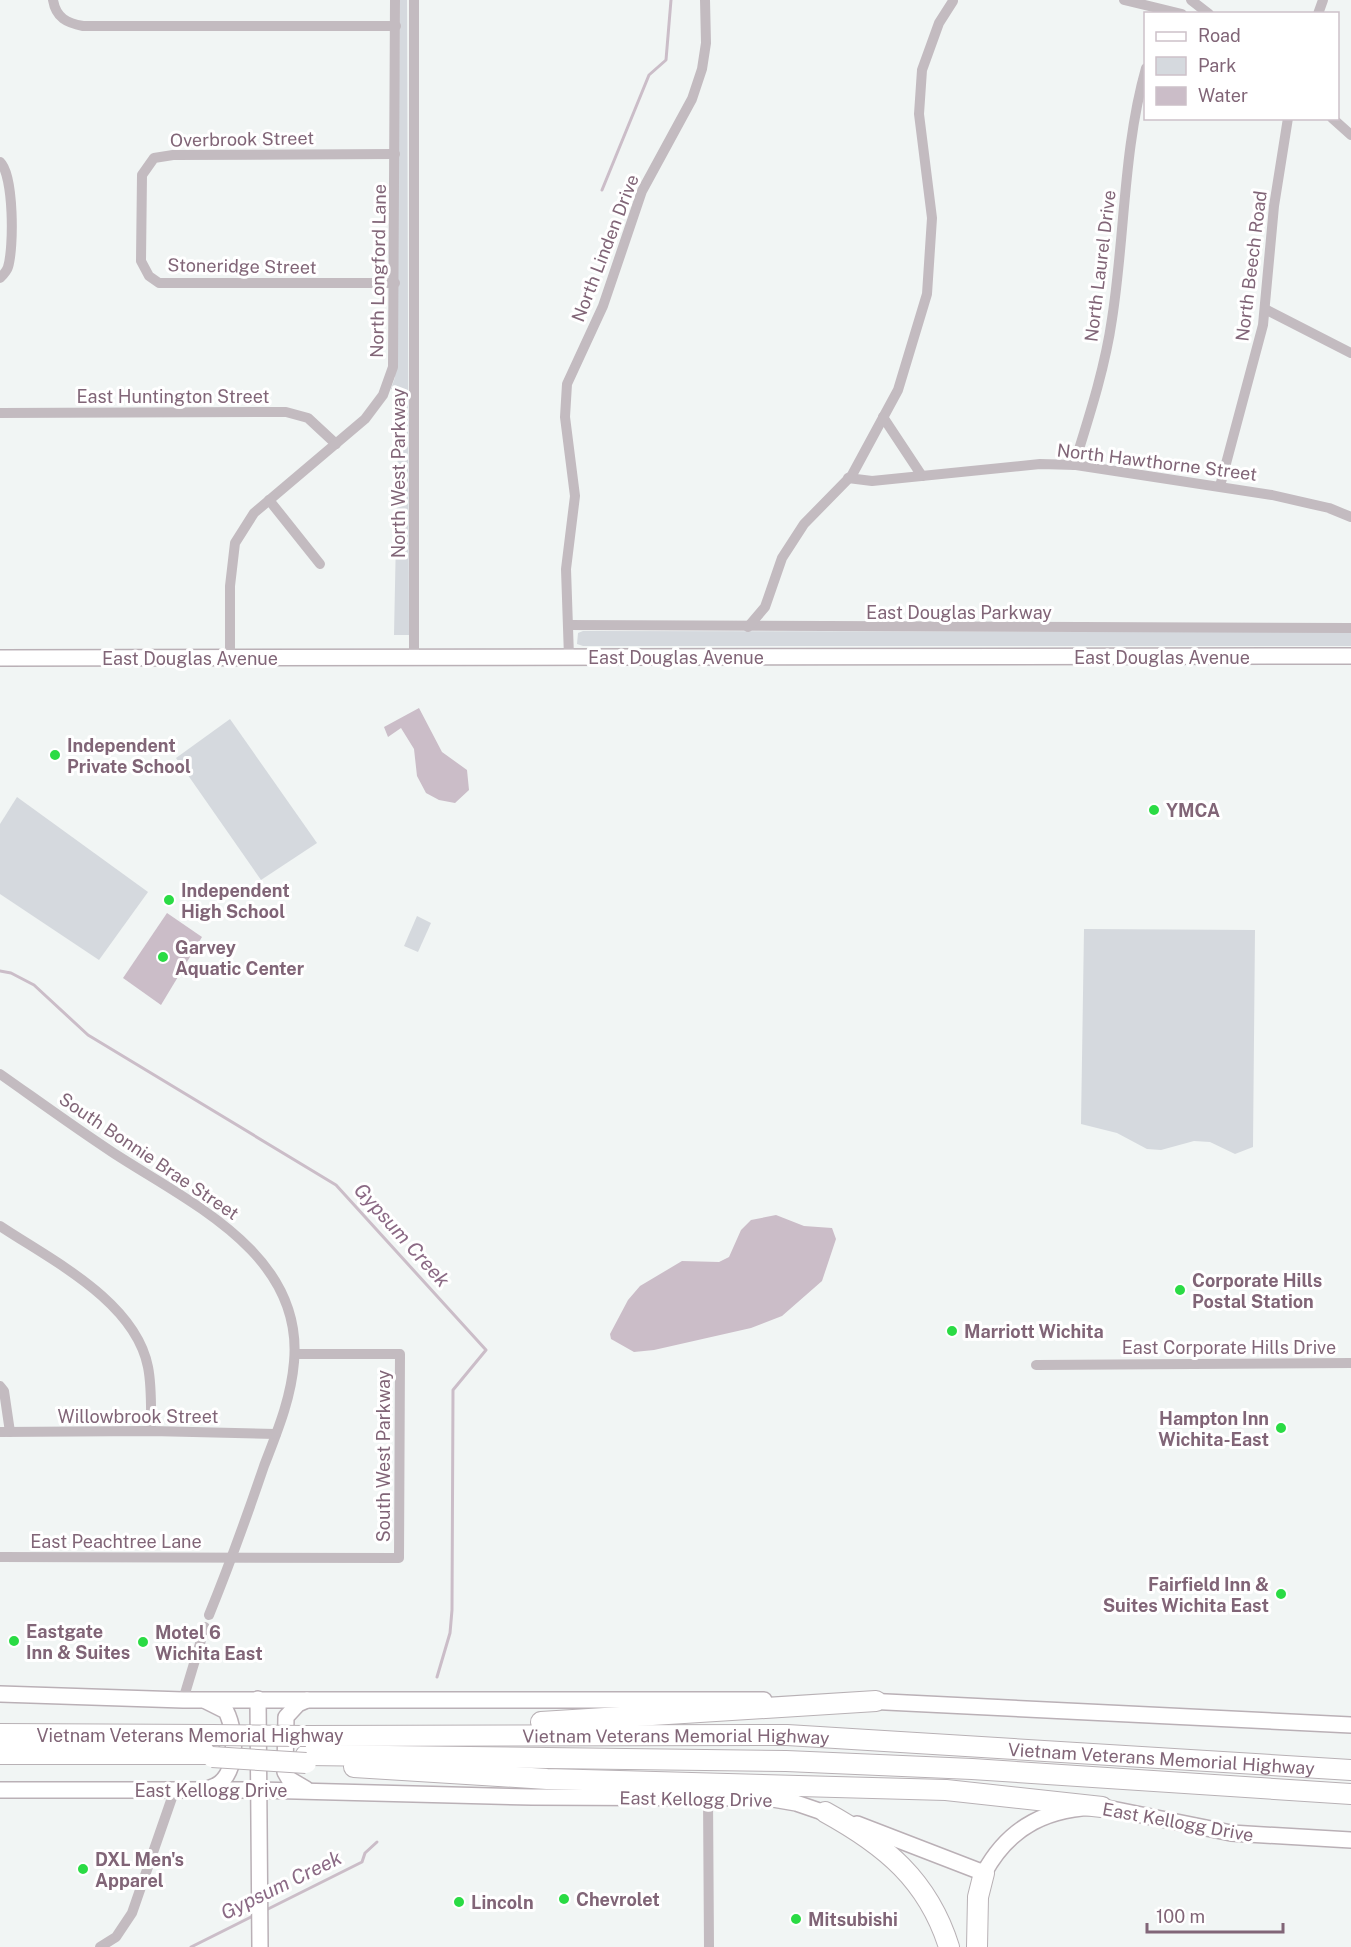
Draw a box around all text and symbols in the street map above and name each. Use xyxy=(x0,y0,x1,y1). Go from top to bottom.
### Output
legend xyxy=(1144,12,1339,120)
text: Road xyxy=(1198,25,1241,46)
text: Park xyxy=(1198,55,1236,76)
text: Water xyxy=(1198,85,1248,106)
street label: Overbrook Street xyxy=(170,127,314,151)
street label: North Linden Drive xyxy=(567,171,643,325)
street label: North Longford Lane xyxy=(366,184,390,358)
street label: North Laurel Drive xyxy=(1080,189,1120,343)
street label: North Beech Road xyxy=(1231,189,1271,343)
street label: Stoneridge Street xyxy=(167,254,317,278)
street label: East Huntington Street xyxy=(76,386,270,407)
street label: North West Parkway xyxy=(388,388,409,558)
street label: North Hawthorne Street xyxy=(1056,439,1258,485)
street label: East Douglas Parkway xyxy=(866,602,1052,623)
street label: East Douglas Avenue xyxy=(588,647,764,668)
street label: East Douglas Avenue xyxy=(1074,647,1250,668)
street label: East Douglas Avenue xyxy=(102,648,278,669)
place label: Independent Private School xyxy=(67,735,191,777)
marker: Independent Private School xyxy=(48,748,62,762)
place label: YMCA xyxy=(1166,800,1220,821)
marker: YMCA xyxy=(1147,803,1161,817)
place label: Independent High School xyxy=(181,880,290,922)
marker: Independent High School xyxy=(162,893,176,907)
place label: Garvey Aquatic Center xyxy=(175,937,305,979)
marker: Garvey Aquatic Center xyxy=(156,950,170,964)
street label: South Bonnie Brae Street xyxy=(55,1088,243,1224)
water label: Gypsum Creek xyxy=(349,1178,455,1292)
place label: Corporate Hills Postal Station xyxy=(1192,1270,1322,1312)
marker: Corporate Hills Postal Station xyxy=(1173,1283,1187,1297)
place label: Marriott Wichita xyxy=(964,1321,1104,1342)
marker: Marriott Wichita xyxy=(945,1324,959,1338)
street label: East Corporate Hills Drive xyxy=(1122,1337,1336,1358)
street label: South West Parkway xyxy=(373,1369,394,1542)
street label: Willowbrook Street xyxy=(57,1406,219,1427)
place label: Hampton Inn Wichita-East xyxy=(1158,1408,1269,1450)
marker: Hampton Inn Wichita-East xyxy=(1274,1421,1288,1435)
street label: East Peachtree Lane xyxy=(30,1531,202,1552)
place label: Fairfield Inn & Suites Wichita East xyxy=(1103,1574,1269,1616)
marker: Fairfield Inn & Suites Wichita East xyxy=(1274,1587,1288,1601)
place label: Eastgate Inn & Suites xyxy=(26,1621,130,1663)
place label: Motel 6 Wichita East xyxy=(155,1622,263,1664)
marker: Eastgate Inn & Suites xyxy=(7,1634,21,1648)
marker: Motel 6 Wichita East xyxy=(136,1635,150,1649)
street label: Vietnam Veterans Memorial Highway xyxy=(522,1724,831,1748)
street label: Vietnam Veterans Memorial Highway xyxy=(36,1725,344,1746)
street label: Vietnam Veterans Memorial Highway xyxy=(1007,1738,1316,1778)
street label: East Kellogg Drive xyxy=(134,1780,288,1801)
street label: East Kellogg Drive xyxy=(619,1787,773,1811)
street label: East Kellogg Drive xyxy=(1101,1798,1255,1846)
water label: Gypsum Creek xyxy=(217,1845,346,1925)
place label: DXL Men's Apparel xyxy=(95,1849,184,1891)
marker: DXL Men's Apparel xyxy=(76,1862,90,1876)
place label: Chevrolet xyxy=(576,1889,660,1910)
place label: Lincoln xyxy=(471,1892,534,1913)
marker: Chevrolet xyxy=(557,1892,571,1906)
marker: Lincoln xyxy=(452,1895,466,1909)
scale bar xyxy=(1147,1896,1284,1934)
text: 100 m xyxy=(1156,1906,1205,1927)
place label: Mitsubishi xyxy=(808,1909,898,1930)
marker: Mitsubishi xyxy=(789,1912,803,1926)

